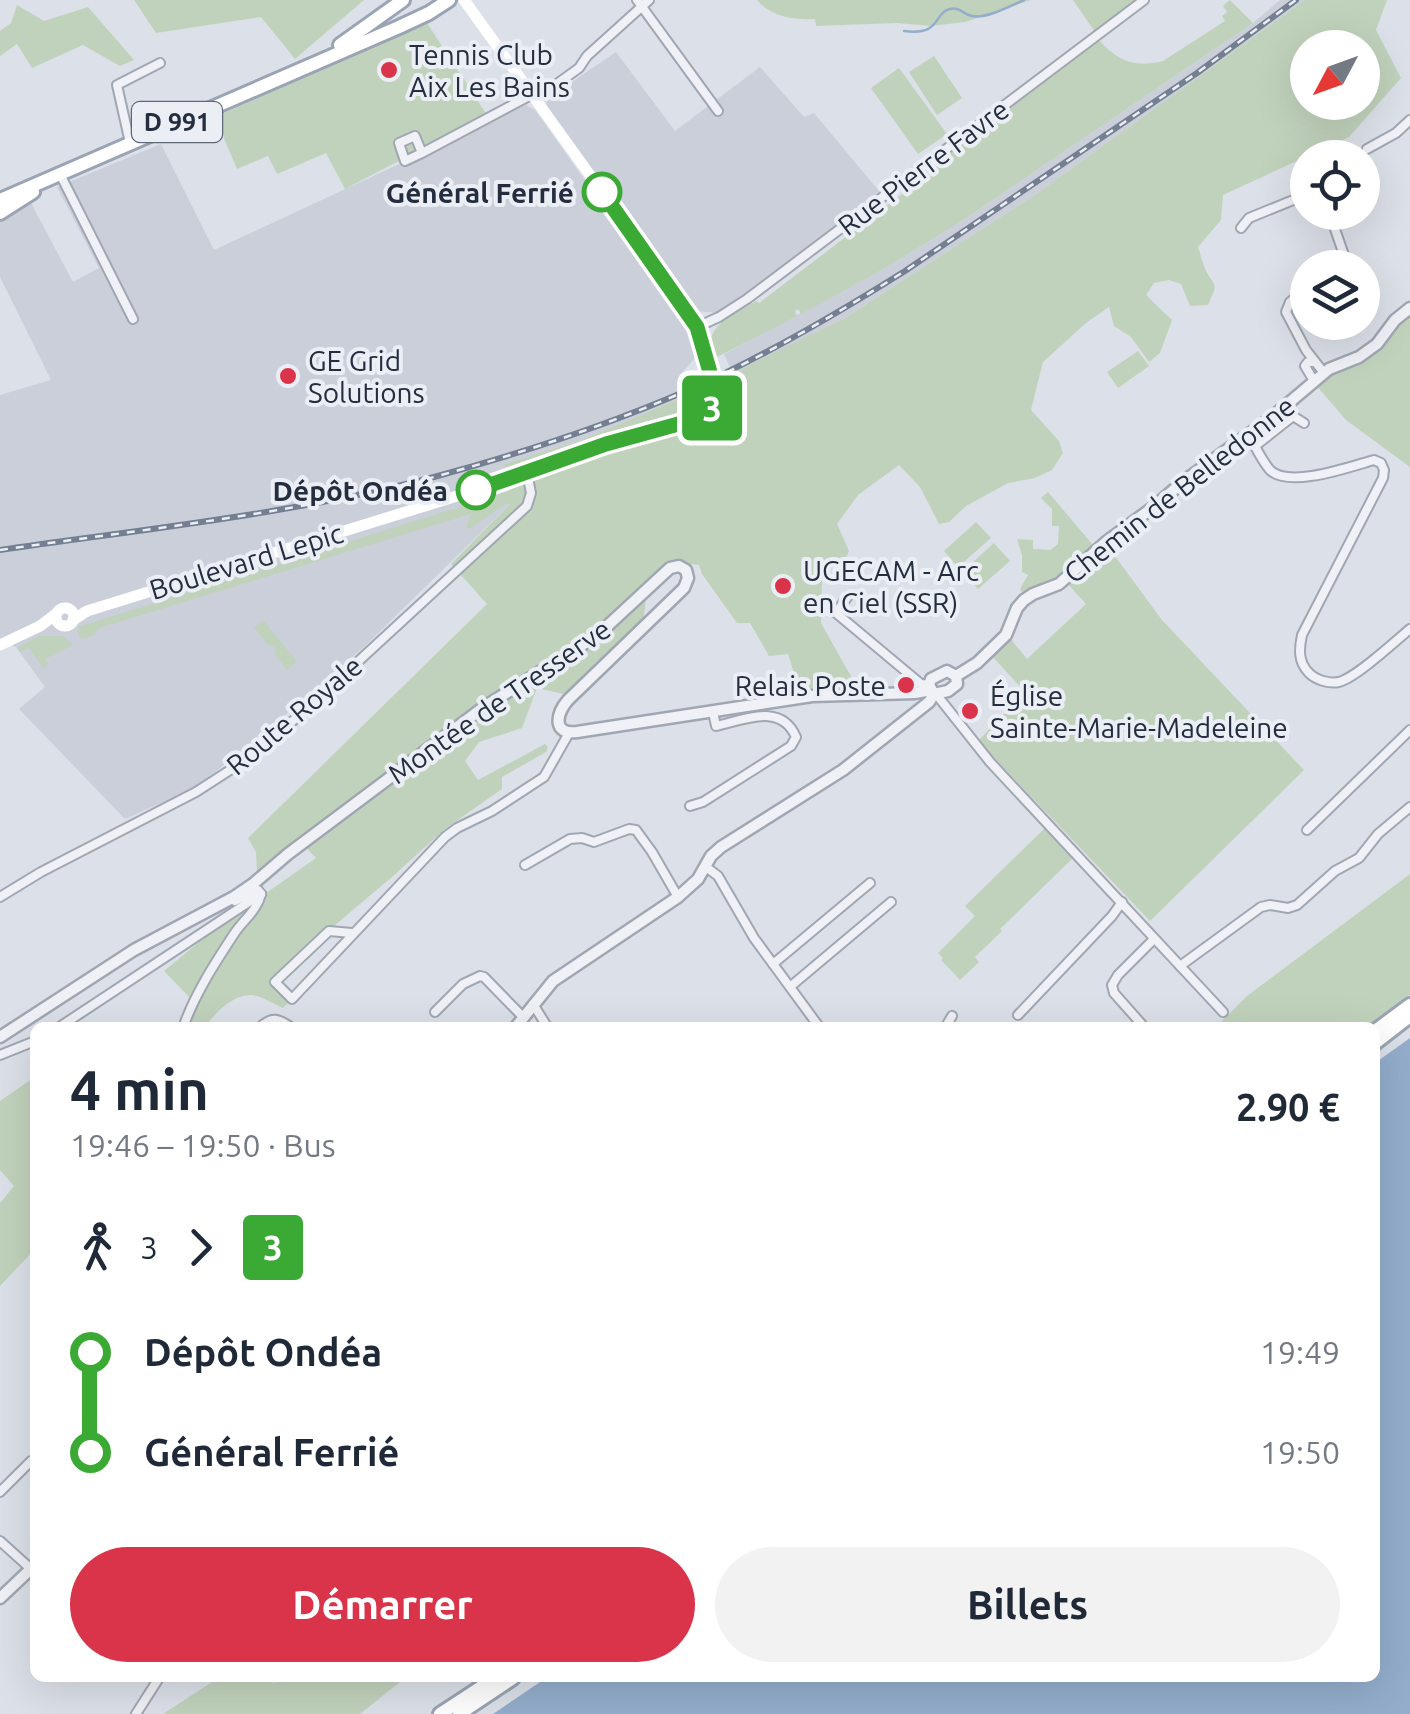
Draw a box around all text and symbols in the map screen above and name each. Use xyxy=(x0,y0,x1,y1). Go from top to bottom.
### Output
north arrow xyxy=(1290,30,1380,120)
map controls xyxy=(1290,30,1380,340)
place label: Tennis Club Aix Les Bains xyxy=(409,39,570,102)
marker: Tennis Club Aix Les Bains xyxy=(378,59,400,81)
street label: Rue Pierre Favre xyxy=(832,93,1014,241)
road number: D 991 xyxy=(132,102,222,142)
button: locate xyxy=(1290,140,1380,230)
marker: Général Ferrié xyxy=(583,173,621,211)
place label: Général Ferrié xyxy=(386,177,574,208)
button: layers xyxy=(1290,250,1380,340)
place label: GE Grid Solutions xyxy=(308,345,425,408)
marker: GE Grid Solutions xyxy=(277,365,299,387)
line badge: 3 xyxy=(680,376,744,440)
text: 3 xyxy=(702,388,722,428)
street label: Chemin de Belledonne xyxy=(1058,389,1300,589)
marker: Dépôt Ondéa xyxy=(457,471,495,509)
place label: Dépôt Ondéa xyxy=(273,475,448,506)
street label: Boulevard Lepic xyxy=(146,517,346,605)
place label: UGECAM - Arc en Ciel (SSR) xyxy=(803,555,979,619)
marker: UGECAM - Arc en Ciel (SSR) xyxy=(772,575,794,597)
street label: Montée de Tresserve xyxy=(382,613,616,789)
street label: Route Royale xyxy=(220,649,368,781)
place label: Relais Poste xyxy=(735,670,886,701)
marker: Relais Poste xyxy=(895,674,917,696)
place label: Église Sainte-Marie-Madeleine xyxy=(990,679,1288,743)
marker: Église Sainte-Marie-Madeleine xyxy=(959,700,981,722)
text: 4 min xyxy=(70,1059,209,1120)
text: 2.90 € xyxy=(1236,1086,1340,1128)
text: 19:46 – 19:50 · Bus xyxy=(70,1127,336,1163)
icon: walk xyxy=(70,1220,125,1275)
icon: forward xyxy=(173,1220,228,1275)
text: 3 xyxy=(263,1227,283,1267)
text: 3 xyxy=(140,1229,158,1265)
text: Dépôt Ondéa xyxy=(144,1331,382,1373)
text: 19:49 xyxy=(1260,1334,1340,1370)
text: Général Ferrié xyxy=(144,1431,399,1473)
text: 19:50 xyxy=(1260,1434,1340,1470)
button: Démarrer xyxy=(70,1547,695,1662)
button: Billets xyxy=(715,1547,1340,1662)

